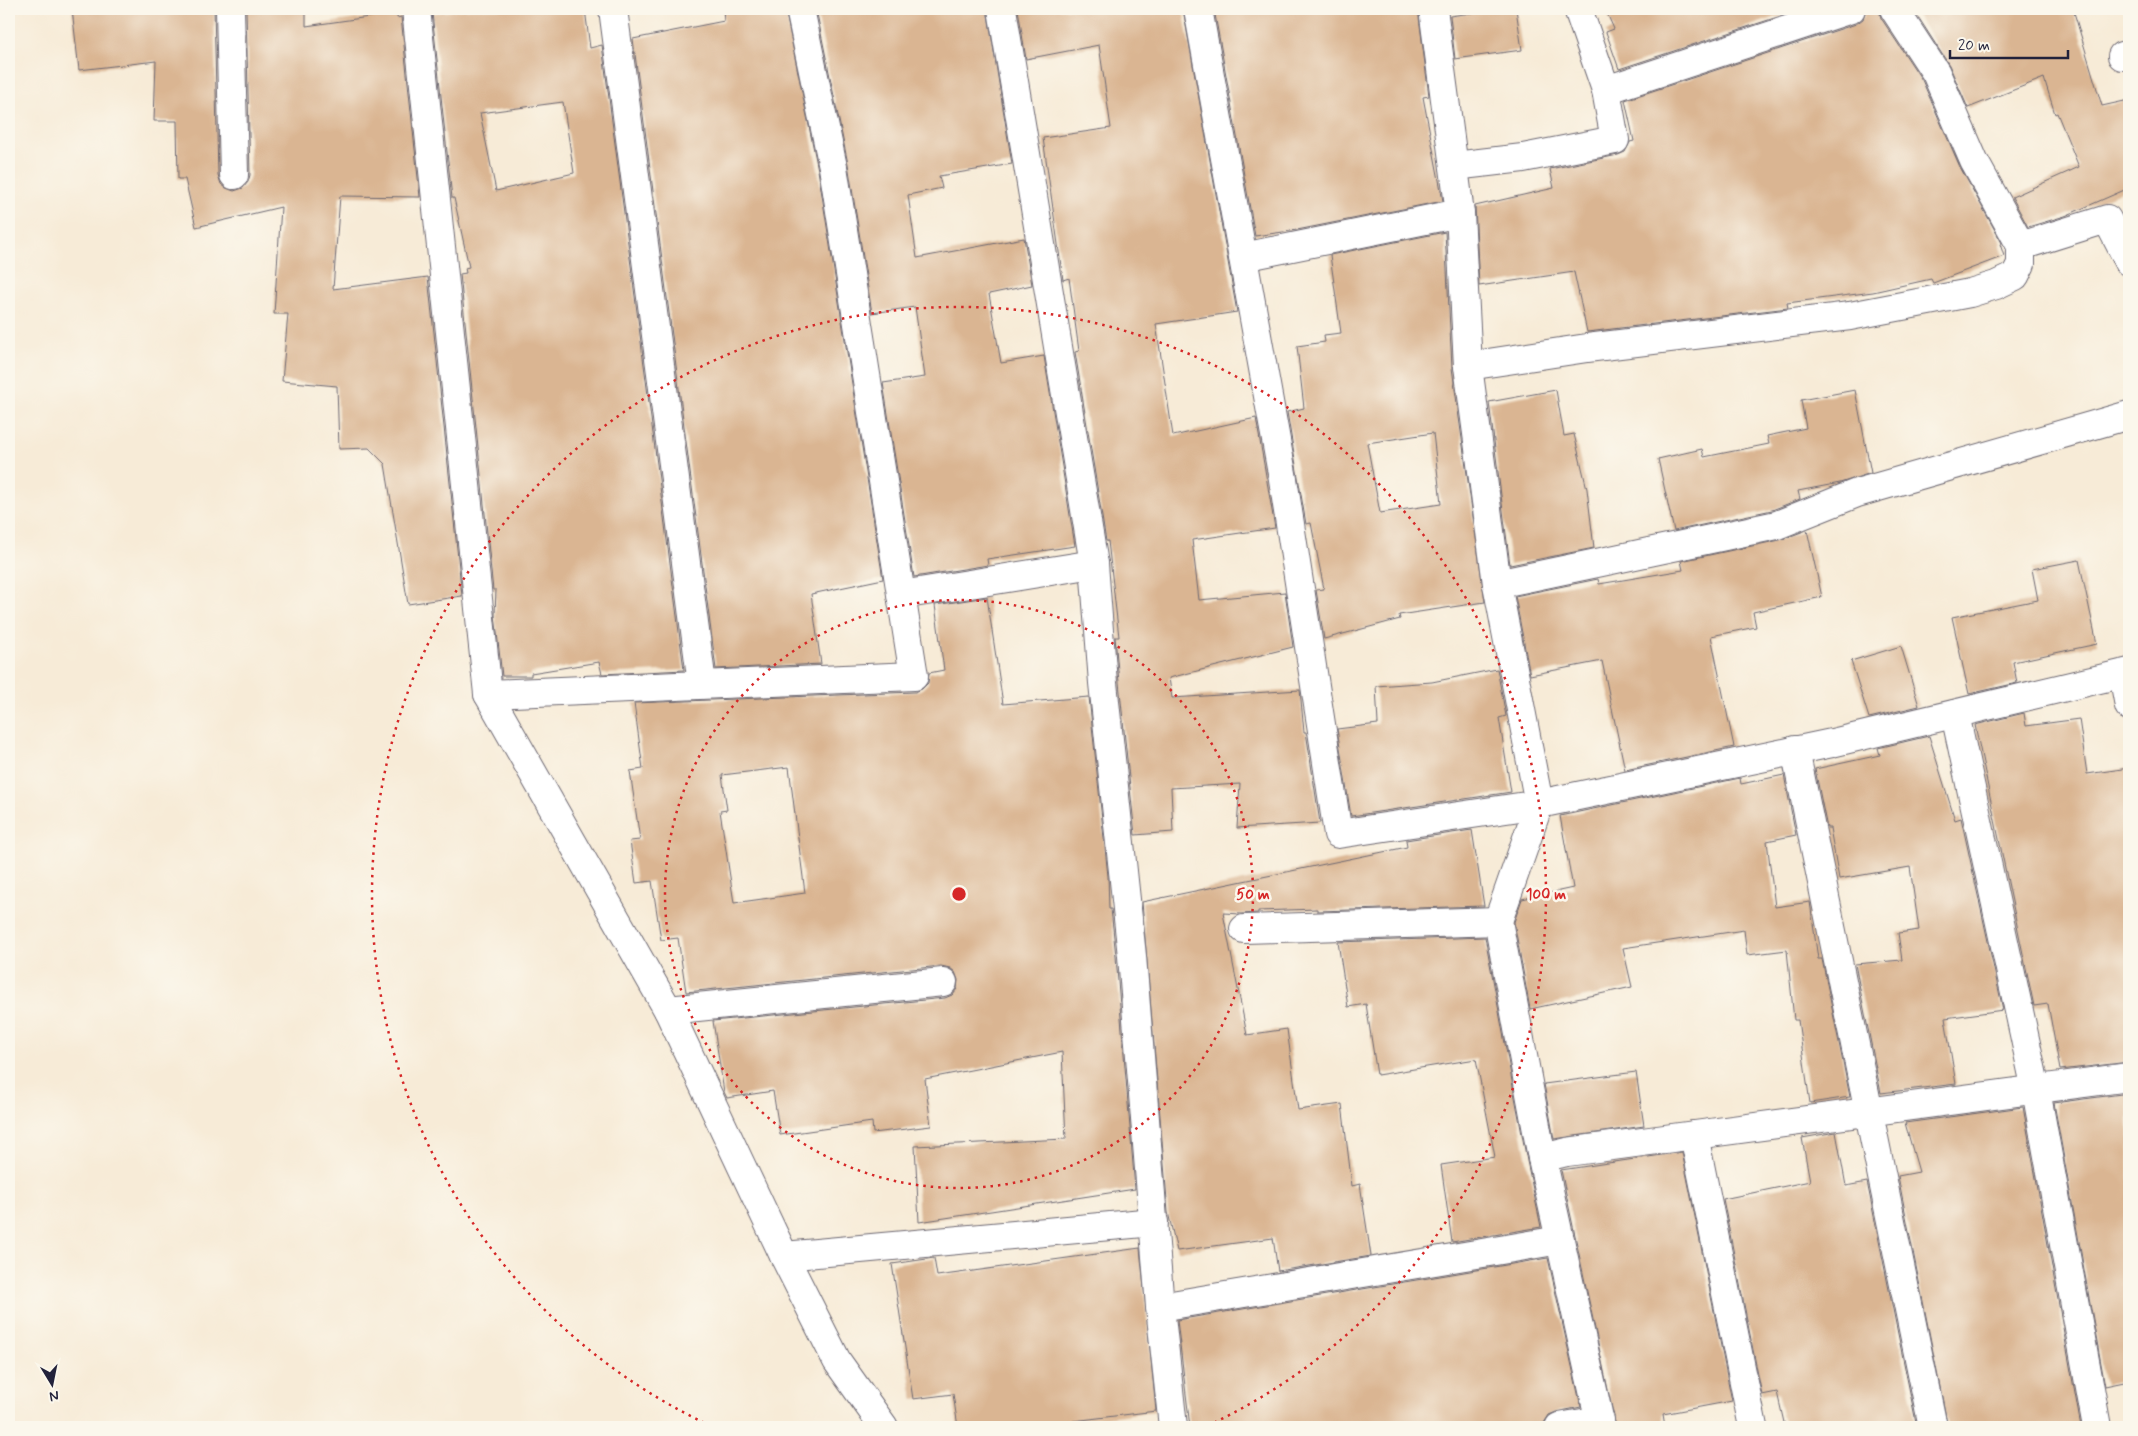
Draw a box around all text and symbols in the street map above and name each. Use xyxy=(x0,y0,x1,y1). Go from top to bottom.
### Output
scale bar xyxy=(1950,28,2068,60)
text: 20 m xyxy=(1958,36,1990,56)
centre of rings xyxy=(950,885,968,903)
text: 50 m xyxy=(1236,885,1270,905)
text: 100 m xyxy=(1526,885,1566,905)
north arrow xyxy=(28,1358,78,1408)
text: N xyxy=(48,1386,60,1405)

